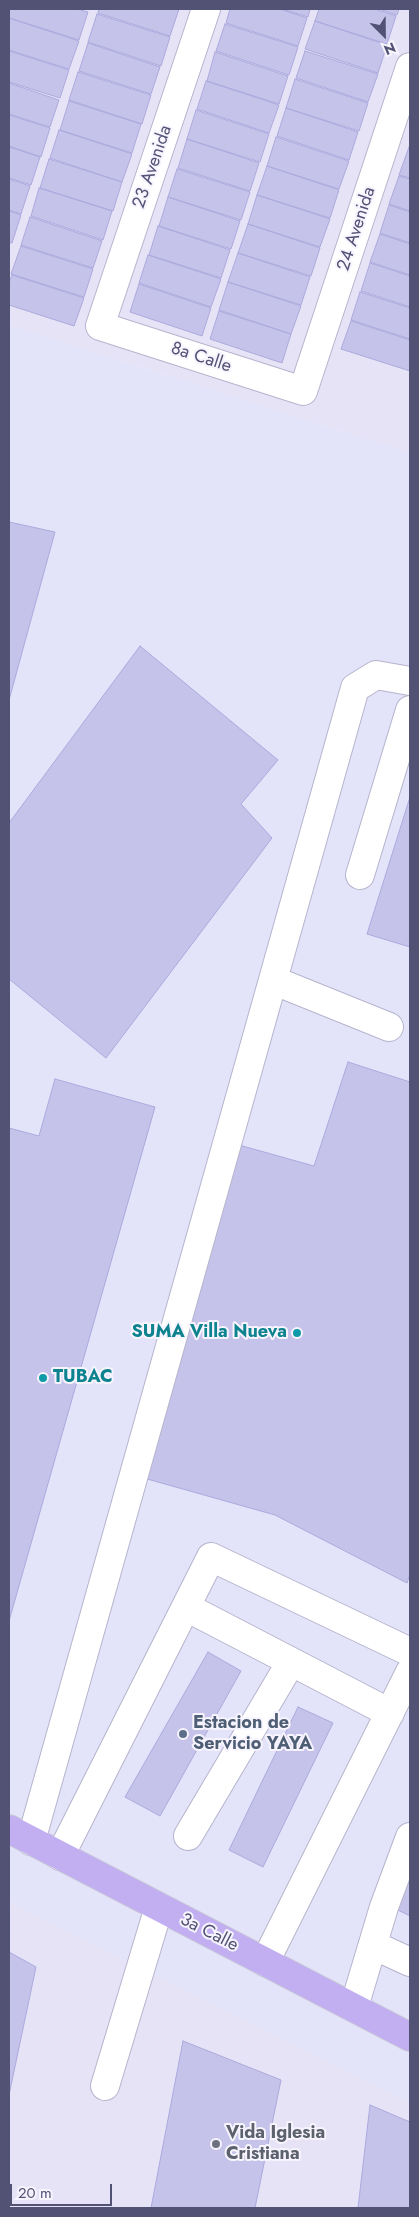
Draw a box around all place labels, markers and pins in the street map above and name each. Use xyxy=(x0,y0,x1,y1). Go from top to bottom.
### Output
place label: SUMA Villa Nueva xyxy=(132,1322,287,1344)
marker: SUMA Villa Nueva xyxy=(291,1327,303,1339)
place label: TUBAC xyxy=(53,1367,113,1389)
marker: TUBAC xyxy=(37,1372,49,1384)
place label: Estacion de Servicio YAYA xyxy=(193,1713,312,1756)
marker: Estacion de Servicio YAYA xyxy=(177,1728,189,1740)
place label: Vida Iglesia Cristiana xyxy=(226,2123,325,2166)
marker: Vida Iglesia Cristiana xyxy=(210,2138,222,2150)

